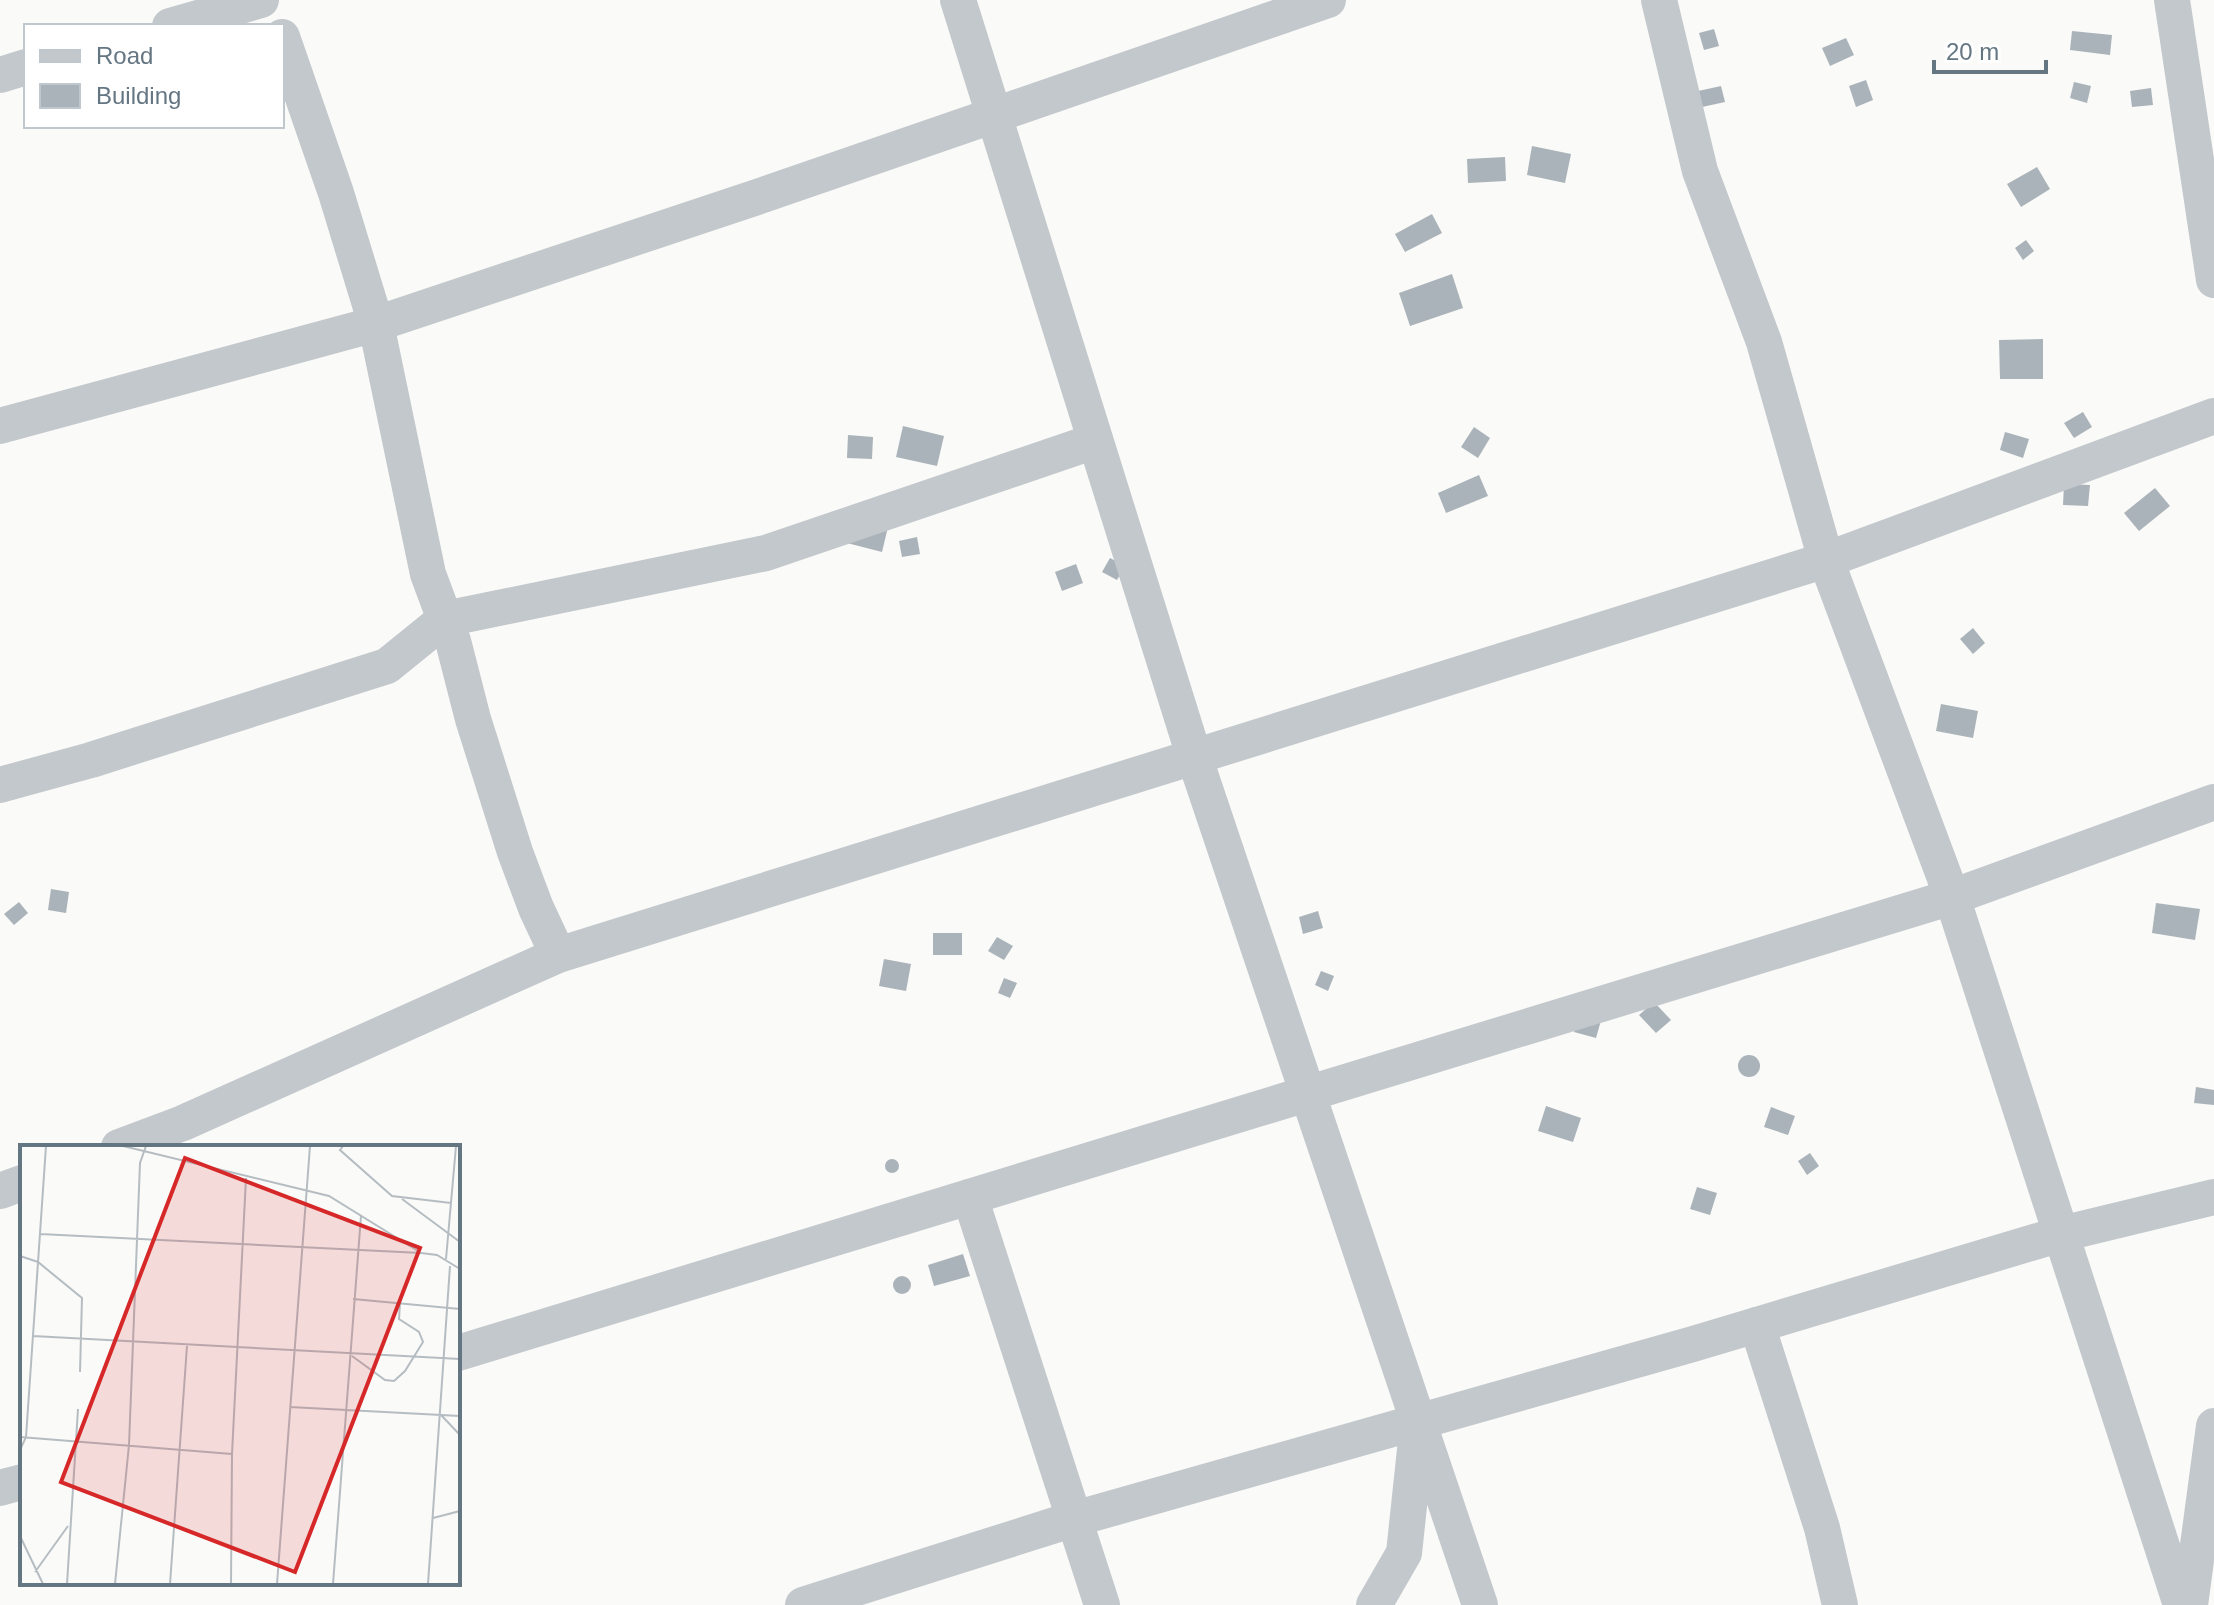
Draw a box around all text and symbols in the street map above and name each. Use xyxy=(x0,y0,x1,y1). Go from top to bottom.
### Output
legend xyxy=(24,24,284,128)
scale bar xyxy=(1934,24,2046,74)
text: 20 m xyxy=(1946,38,1999,65)
text: Road xyxy=(96,42,153,69)
text: Building xyxy=(96,82,181,109)
inset map xyxy=(20,1145,460,1585)

